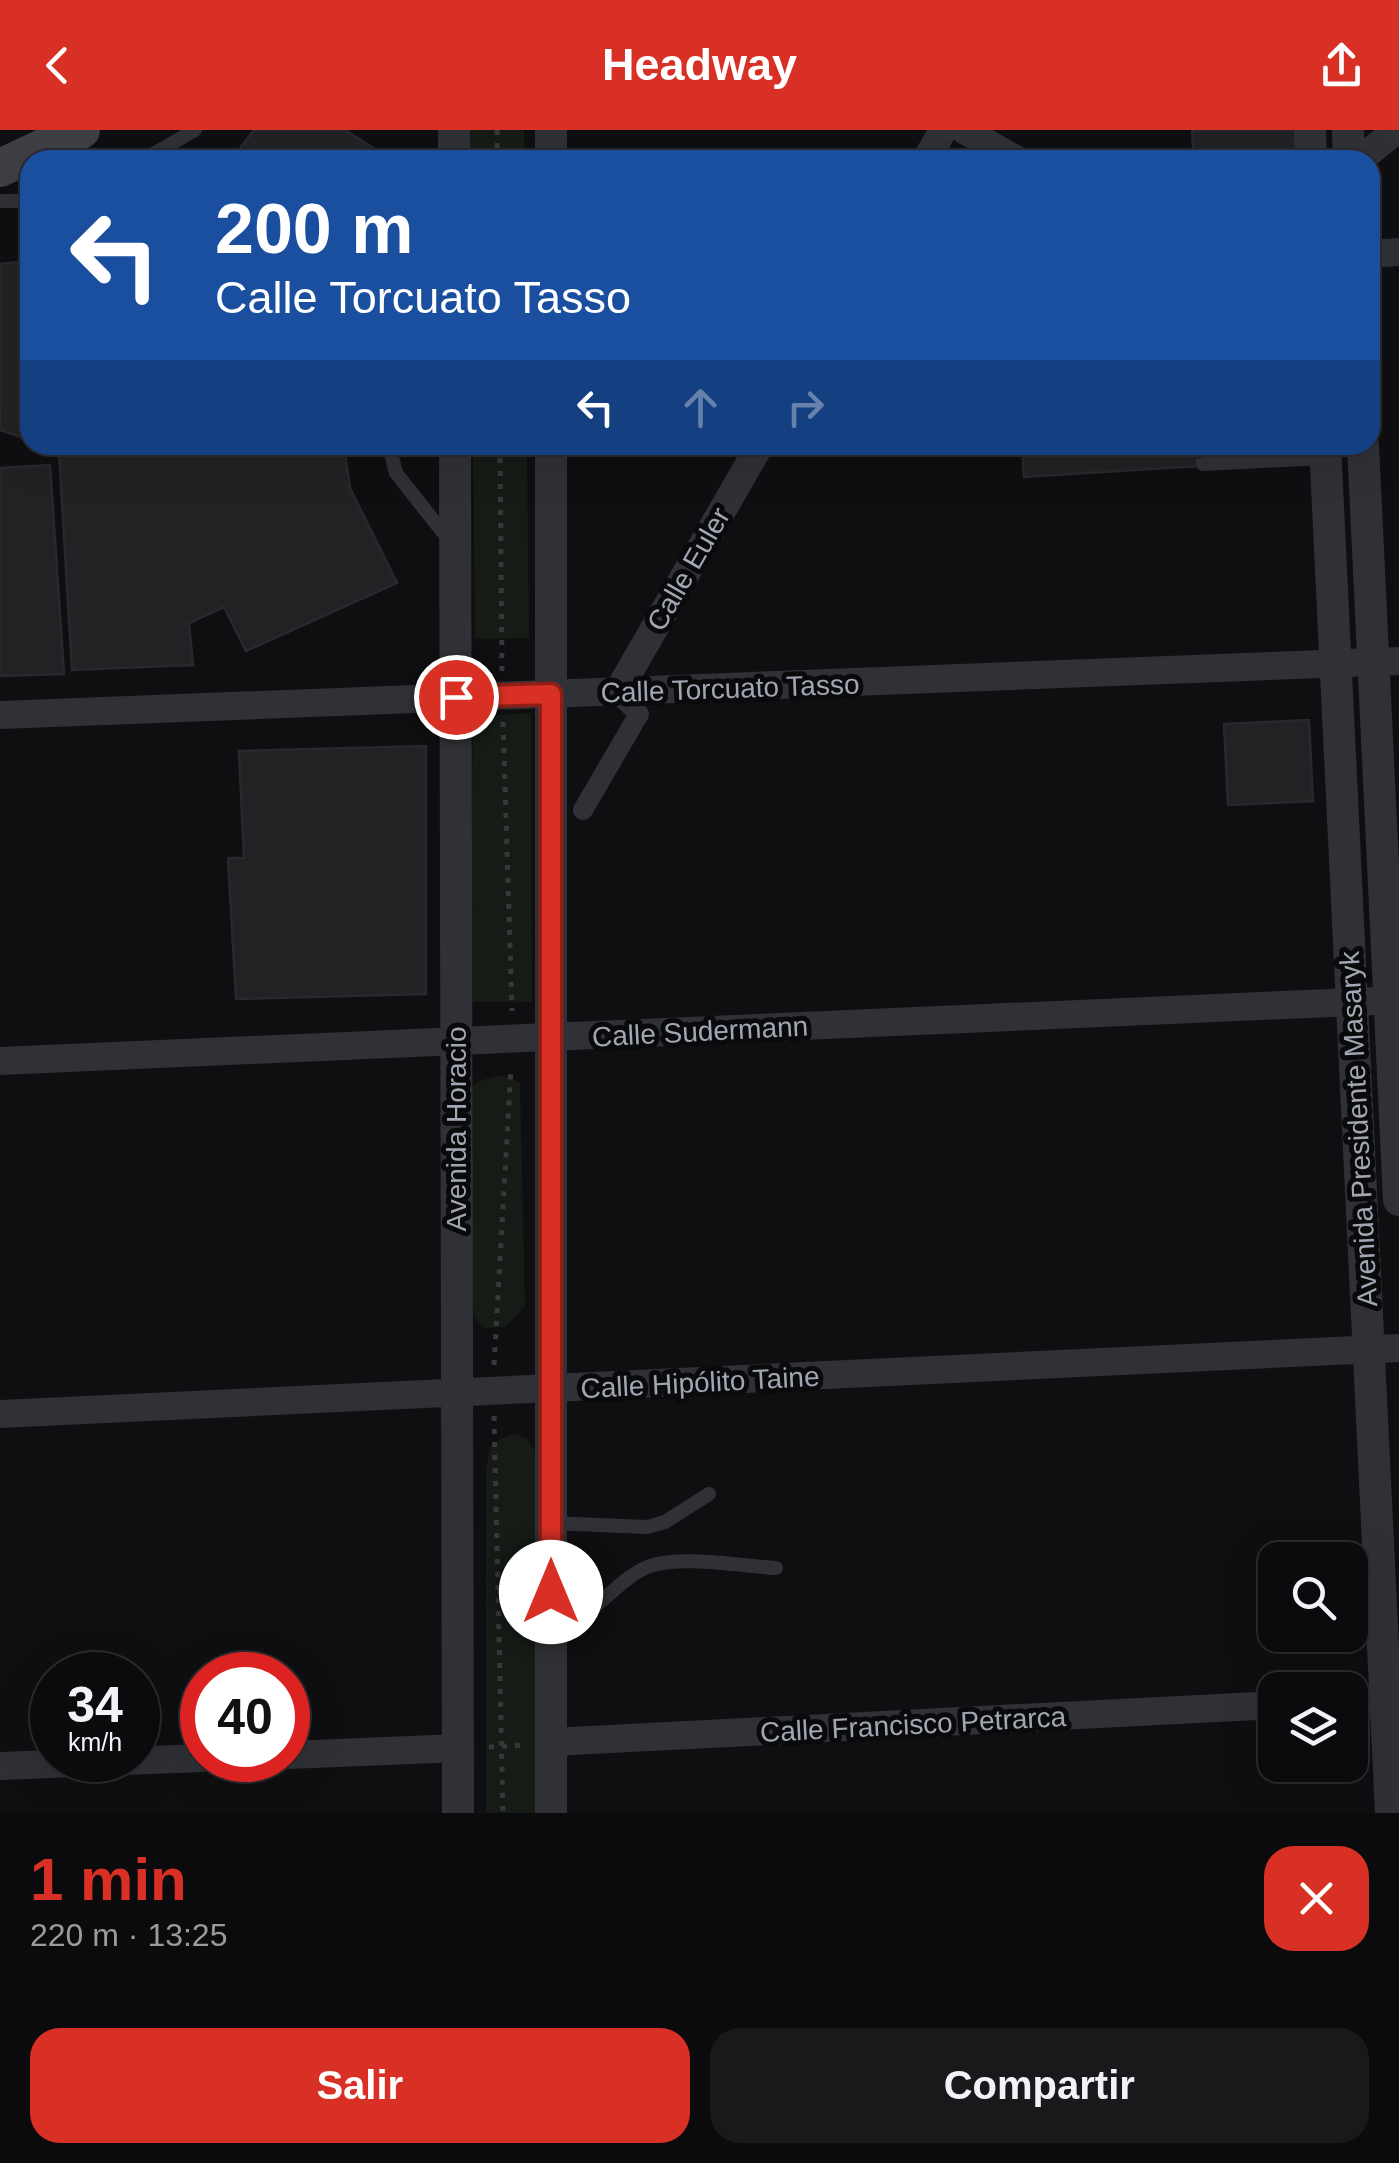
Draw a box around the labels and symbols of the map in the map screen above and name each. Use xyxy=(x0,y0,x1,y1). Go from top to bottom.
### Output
street label: Calle Euler xyxy=(641,502,736,636)
pin xyxy=(414,655,499,740)
street label: Calle Torcuato Tasso xyxy=(600,668,860,709)
street label: Avenida Presidente Masaryk xyxy=(1334,949,1383,1307)
street label: Calle Sudermann xyxy=(591,1010,809,1053)
street label: Avenida Horacio xyxy=(441,1027,472,1231)
street label: Calle Hipólito Taine xyxy=(580,1361,820,1404)
position arrow xyxy=(499,1540,603,1644)
speed limit sign: 40 xyxy=(180,1652,310,1782)
street label: Calle Francisco Petrarca xyxy=(759,1701,1067,1748)

